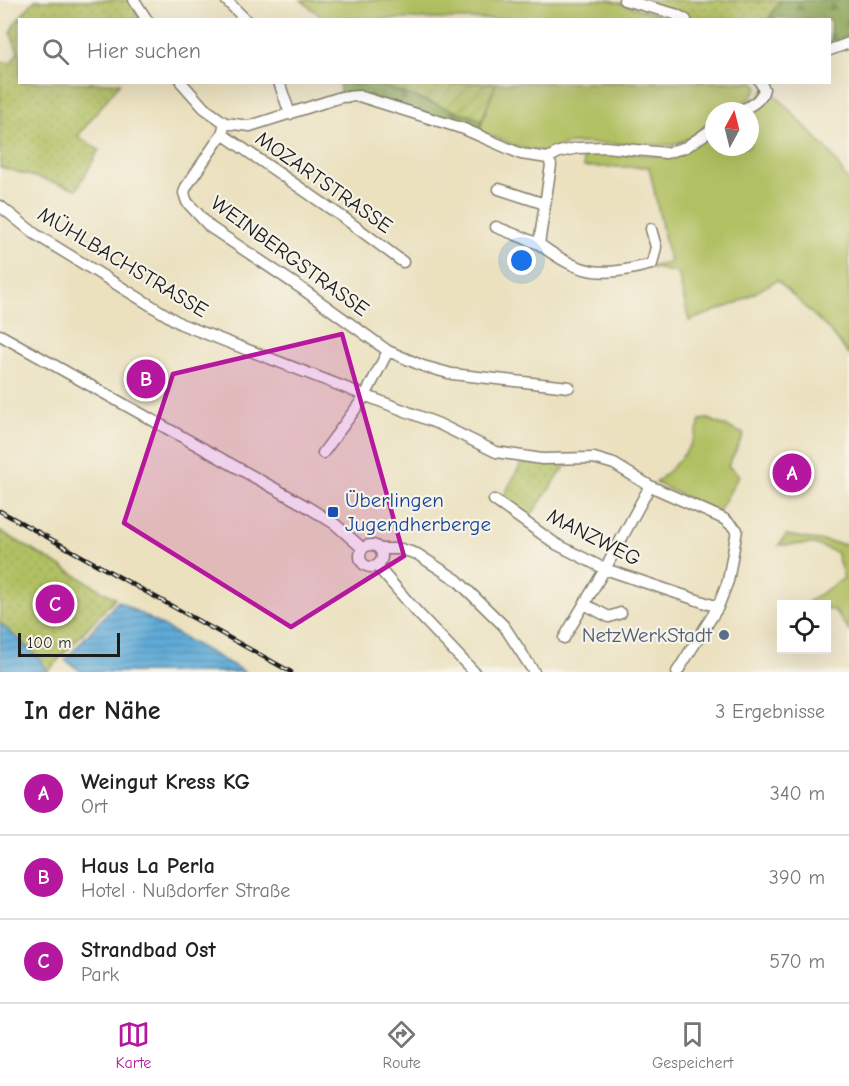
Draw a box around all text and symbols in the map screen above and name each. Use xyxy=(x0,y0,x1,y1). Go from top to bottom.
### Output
search box xyxy=(18,18,831,84)
icon: search xyxy=(39,35,72,68)
text: Hier suchen xyxy=(87,38,201,64)
north arrow xyxy=(705,102,759,156)
street label: MOZARTSTRASSE xyxy=(251,126,397,238)
street label: WEINBERGSTRASSE xyxy=(206,191,374,321)
street label: MÜHLBACHSTRASSE xyxy=(34,202,212,322)
your location xyxy=(507,246,536,275)
pin: B xyxy=(126,356,166,401)
pin: A xyxy=(772,450,812,496)
place label: Überlingen Jugendherberge xyxy=(345,488,491,536)
street label: MANZWEG xyxy=(543,503,645,571)
marker: Überlingen Jugendherberge xyxy=(326,505,340,519)
pin: C xyxy=(36,582,74,626)
map controls xyxy=(777,600,831,654)
button: locate xyxy=(777,600,831,654)
place label: NetzWerkStadt xyxy=(582,623,713,647)
marker: NetzWerkStadt xyxy=(717,628,731,642)
scale bar xyxy=(18,630,120,658)
text: 100 m xyxy=(27,634,71,652)
text: In der Nähe xyxy=(24,696,161,726)
text: 3 Ergebnisse xyxy=(715,700,825,723)
text: Weingut Kress KG xyxy=(81,769,250,795)
text: A xyxy=(38,782,49,805)
text: 340 m xyxy=(770,782,825,805)
text: Ort xyxy=(81,795,108,818)
text: Haus La Perla xyxy=(81,853,215,879)
text: B xyxy=(37,866,50,889)
text: 390 m xyxy=(769,866,825,889)
text: Hotel · Nußdorfer Straße xyxy=(81,879,290,902)
text: Strandbad Ost xyxy=(81,937,216,963)
text: C xyxy=(37,950,50,973)
text: 570 m xyxy=(769,950,825,973)
text: Park xyxy=(81,963,119,986)
tab: Karte xyxy=(116,1018,151,1072)
tab: Route xyxy=(383,1018,421,1072)
tab: Gespeichert xyxy=(652,1018,733,1072)

